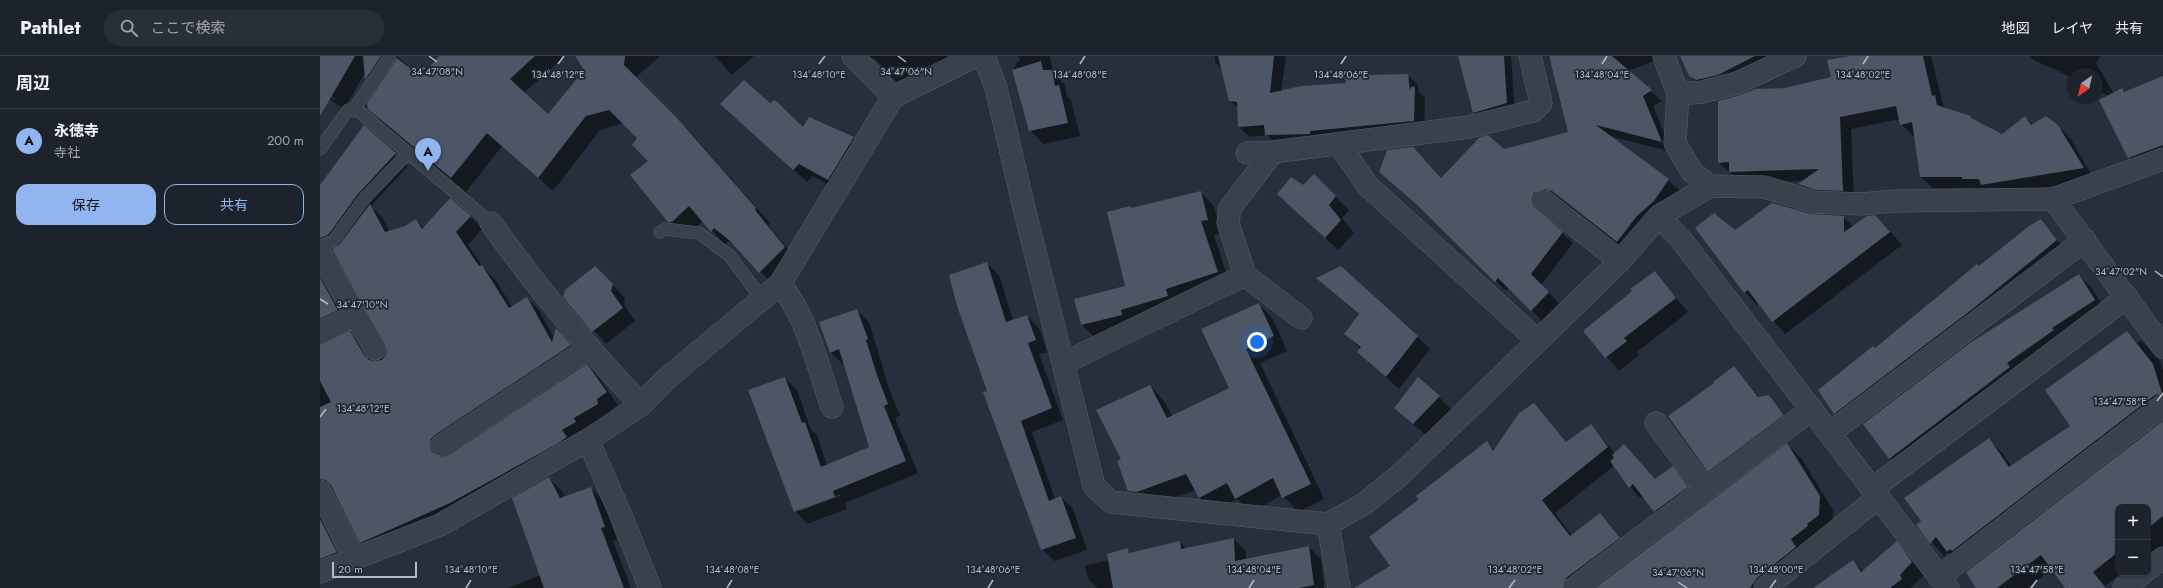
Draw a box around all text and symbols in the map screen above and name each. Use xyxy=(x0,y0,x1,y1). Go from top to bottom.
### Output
search box xyxy=(104,10,384,46)
text: Pathlet xyxy=(20,14,80,41)
icon: search xyxy=(118,17,140,39)
text: ここで検索 xyxy=(150,17,225,39)
text: 地図 xyxy=(2001,18,2029,38)
text: レイヤ xyxy=(2051,18,2093,38)
text: 共有 xyxy=(2115,18,2143,38)
text: 34°47'08"N xyxy=(411,64,463,79)
text: 34°47'06"N xyxy=(880,64,932,79)
text: 134°48'12"E xyxy=(531,67,585,82)
text: 134°48'10"E xyxy=(792,67,846,82)
text: 134°48'08"E xyxy=(1053,67,1107,82)
text: 134°48'06"E xyxy=(1314,67,1368,82)
text: 134°48'04"E xyxy=(1575,67,1629,82)
text: 134°48'02"E xyxy=(1836,67,1890,82)
north arrow xyxy=(2067,68,2103,104)
text: 周辺 xyxy=(16,71,50,95)
text: 永徳寺 xyxy=(54,120,99,142)
text: A xyxy=(24,131,34,150)
text: 200 m xyxy=(267,131,304,150)
pin: A xyxy=(415,138,441,171)
text: 寺社 xyxy=(54,143,80,162)
button: 保存 xyxy=(16,184,156,225)
button: 共有 xyxy=(164,184,304,225)
text: 34°47'02"N xyxy=(2095,264,2147,279)
text: 34°47'10"N xyxy=(337,297,387,312)
your location xyxy=(1247,332,1267,352)
text: 134°47'58"E xyxy=(2093,394,2147,409)
text: 134°48'12"E xyxy=(336,401,390,416)
map controls xyxy=(2115,504,2151,576)
button: + xyxy=(2115,504,2151,540)
button: − xyxy=(2115,540,2151,576)
scale bar xyxy=(332,560,417,579)
text: 20 m xyxy=(338,561,363,577)
text: 134°48'10"E xyxy=(444,562,498,577)
text: 134°48'08"E xyxy=(705,562,759,577)
text: 134°48'06"E xyxy=(966,562,1020,577)
text: 134°48'04"E xyxy=(1227,562,1281,577)
text: 134°48'02"E xyxy=(1488,562,1542,577)
text: 134°48'00"E xyxy=(1749,562,1803,577)
text: 134°47'58"E xyxy=(2010,562,2064,577)
text: 34°47'06"N xyxy=(1652,565,1704,580)

